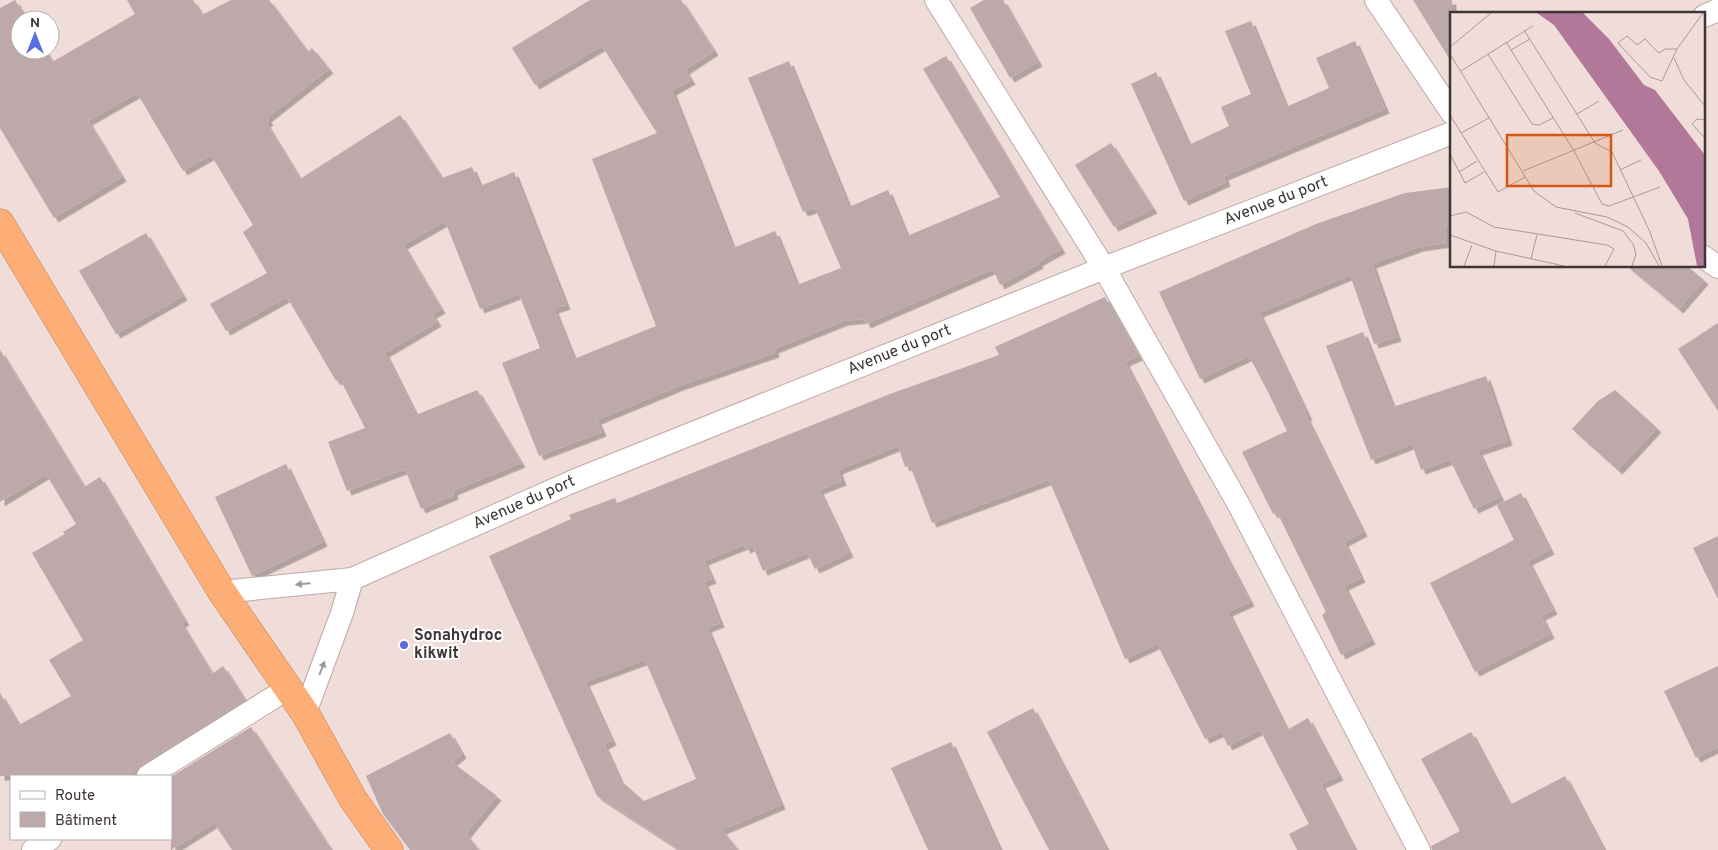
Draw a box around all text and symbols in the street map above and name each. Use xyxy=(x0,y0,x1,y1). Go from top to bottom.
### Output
north arrow xyxy=(10,10,60,60)
inset map xyxy=(1450,12,1706,268)
text: N xyxy=(30,15,40,32)
street label: Avenue du port xyxy=(1221,172,1331,230)
street label: Avenue du port xyxy=(845,320,954,380)
street label: Avenue du port xyxy=(470,472,579,534)
one-way arrow xyxy=(295,580,311,588)
place label: Sonahydroc kikwit xyxy=(414,626,502,664)
marker: Sonahydroc kikwit xyxy=(398,639,410,651)
one-way arrow xyxy=(319,660,326,675)
legend xyxy=(10,775,172,840)
text: Route xyxy=(55,787,95,806)
text: Bâtiment xyxy=(55,812,117,831)

